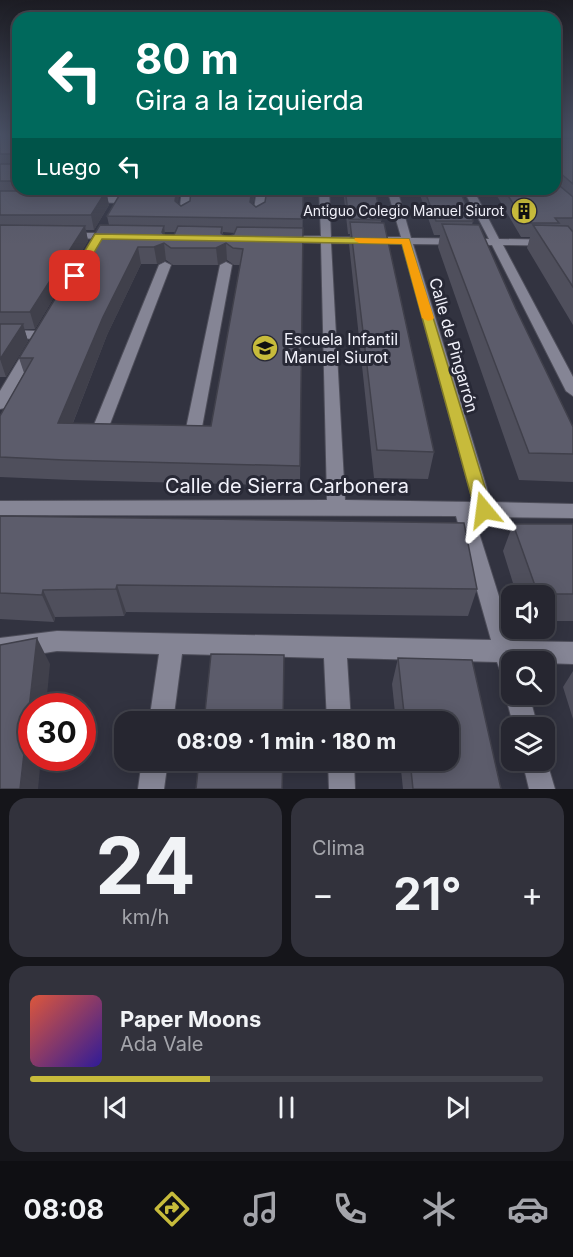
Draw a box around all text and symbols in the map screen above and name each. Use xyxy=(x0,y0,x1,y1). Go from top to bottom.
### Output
text: 80 m xyxy=(135,33,239,84)
icon: left xyxy=(36,36,114,114)
text: Gira a la izquierda xyxy=(135,84,364,117)
icon: left xyxy=(113,150,146,183)
text: Luego xyxy=(36,154,101,180)
building icon: Antiguo Colegio Manuel Siurot xyxy=(509,196,539,226)
place label: Antiguo Colegio Manuel Siurot xyxy=(303,202,504,219)
pin xyxy=(49,250,100,301)
icon: arrive xyxy=(58,259,91,292)
street label: Calle de Pingarrón xyxy=(425,275,483,415)
place label: Escuela Infantil Manuel Siurot xyxy=(284,329,398,367)
school or university icon: Escuela Infantil Manuel Siurot xyxy=(250,333,280,363)
street label: Calle de Sierra Carbonera xyxy=(165,474,409,498)
position arrow xyxy=(452,478,516,542)
map controls xyxy=(501,585,555,771)
button: sound xyxy=(501,585,555,639)
button: search xyxy=(501,651,555,705)
speed limit sign: 30 xyxy=(18,693,96,771)
button: layers xyxy=(501,717,555,771)
text: 08:09 · 1 min · 180 m xyxy=(177,728,396,754)
text: 24 xyxy=(95,818,196,913)
text: Clima xyxy=(312,836,365,860)
text: 21° xyxy=(393,866,462,921)
text: − xyxy=(312,874,334,914)
text: + xyxy=(521,874,543,914)
text: km/h xyxy=(122,905,169,929)
text: Paper Moons xyxy=(120,1006,261,1032)
text: Ada Vale xyxy=(120,1032,203,1056)
icon: previous xyxy=(99,1091,132,1124)
icon: pause xyxy=(270,1091,303,1124)
icon: next xyxy=(441,1091,474,1124)
icon: directions xyxy=(151,1188,193,1230)
icon: music xyxy=(240,1188,282,1230)
icon: phone xyxy=(329,1188,371,1230)
icon: climate xyxy=(418,1188,460,1230)
icon: car xyxy=(507,1188,549,1230)
text: 08:08 xyxy=(24,1193,104,1226)

